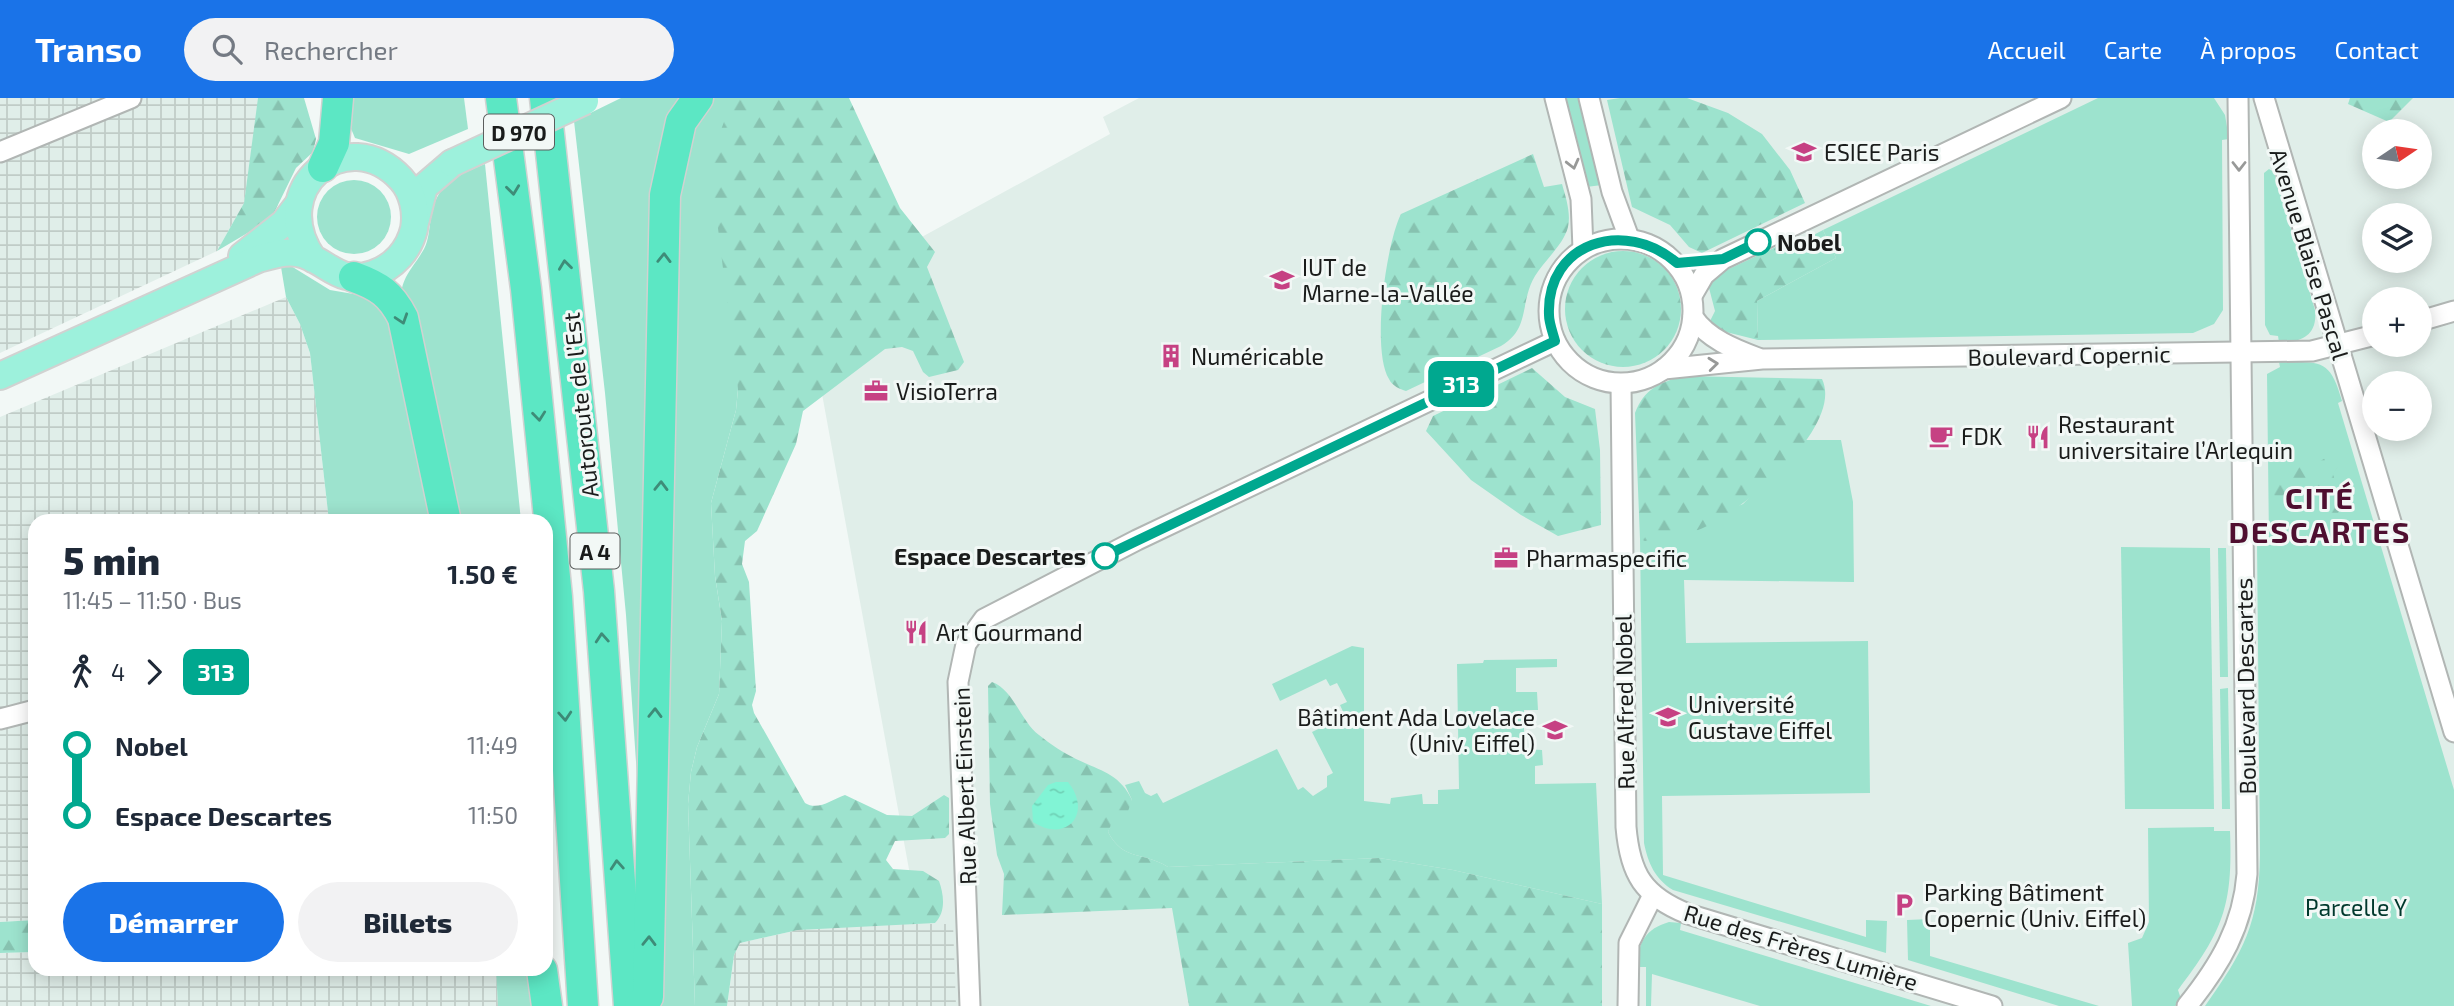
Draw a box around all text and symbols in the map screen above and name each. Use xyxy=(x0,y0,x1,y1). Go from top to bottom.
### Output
search box xyxy=(184,18,674,81)
text: Transo xyxy=(35,29,142,69)
icon: search xyxy=(208,30,246,68)
text: Rechercher xyxy=(264,34,398,65)
text: Accueil xyxy=(1988,35,2066,64)
text: Carte xyxy=(2104,35,2162,64)
text: À propos xyxy=(2200,35,2297,64)
text: Contact xyxy=(2335,35,2419,64)
road number: D 970 xyxy=(484,114,554,150)
north arrow xyxy=(2362,119,2432,189)
map controls xyxy=(2362,119,2432,441)
school or university icon: ESIEE Paris xyxy=(1790,138,1818,166)
place label: ESIEE Paris xyxy=(1824,138,1939,166)
street label: Avenue Blaise Pascal xyxy=(2265,145,2355,363)
one-way arrow xyxy=(1565,158,1579,170)
one-way arrow xyxy=(2231,161,2247,172)
one-way arrow xyxy=(506,184,521,196)
button: layers xyxy=(2362,203,2432,273)
place label: Nobel xyxy=(1777,228,1842,256)
marker: Nobel xyxy=(1745,229,1771,255)
one-way arrow xyxy=(656,253,672,263)
place label: IUT de Marne-la-Vallée xyxy=(1302,253,1474,307)
one-way arrow xyxy=(558,259,573,271)
school or university icon: IUT de Marne-la-Vallée xyxy=(1268,266,1296,294)
button: + xyxy=(2362,287,2432,357)
street label: Autoroute de l’Est xyxy=(556,311,604,499)
one-way arrow xyxy=(393,313,408,325)
street label: Boulevard Copernic xyxy=(1967,339,2171,371)
building icon: Numéricable xyxy=(1157,342,1185,370)
place label: Numéricable xyxy=(1191,342,1324,370)
one-way arrow xyxy=(1708,357,1719,372)
line badge: 313 xyxy=(1421,361,1501,407)
text: 313 xyxy=(1442,369,1480,398)
button: − xyxy=(2362,371,2432,441)
office icon: VisioTerra xyxy=(862,377,890,405)
place label: VisioTerra xyxy=(896,377,998,405)
place label: Restaurant universitaire l’Arlequin xyxy=(2058,410,2293,464)
one-way arrow xyxy=(531,411,546,422)
cafe icon: FDK xyxy=(1927,422,1955,450)
place label: FDK xyxy=(1961,422,2003,450)
restaurant icon: Restaurant universitaire l’Arlequin xyxy=(2024,423,2052,451)
district label: CITÉ DESCARTES xyxy=(2229,479,2411,549)
one-way arrow xyxy=(653,480,669,491)
road number: A 4 xyxy=(570,533,620,568)
text: 5 min xyxy=(63,537,160,583)
place label: Espace Descartes xyxy=(894,542,1086,570)
marker: Espace Descartes xyxy=(1092,543,1118,569)
office icon: Pharmaspecific xyxy=(1492,544,1520,572)
place label: Pharmaspecific xyxy=(1526,544,1687,572)
text: 1.50 € xyxy=(447,558,518,589)
street label: Boulevard Descartes xyxy=(2229,577,2261,795)
text: 11:45 – 11:50 · Bus xyxy=(63,586,242,614)
street label: Rue Alfred Nobel xyxy=(1608,614,1640,790)
restaurant icon: Art Gourmand xyxy=(902,618,930,646)
place label: Art Gourmand xyxy=(936,618,1083,646)
one-way arrow xyxy=(595,632,610,643)
icon: walk xyxy=(63,653,101,691)
icon: forward xyxy=(135,653,173,691)
text: 313 xyxy=(197,657,235,686)
text: 4 xyxy=(111,658,125,686)
street label: Rue Albert Einstein xyxy=(947,687,981,885)
place label: Université Gustave Eiffel xyxy=(1688,690,1832,744)
place label: Bâtiment Ada Lovelace (Univ. Eiffel) xyxy=(1297,703,1535,757)
school or university icon: Université Gustave Eiffel xyxy=(1654,703,1682,731)
one-way arrow xyxy=(647,707,663,718)
one-way arrow xyxy=(557,711,572,722)
school or university icon: Bâtiment Ada Lovelace (Univ. Eiffel) xyxy=(1541,716,1569,744)
text: Nobel xyxy=(115,730,188,761)
text: 11:49 xyxy=(467,731,518,759)
text: Espace Descartes xyxy=(115,800,332,831)
text: 11:50 xyxy=(468,801,518,829)
one-way arrow xyxy=(610,859,625,870)
place label: Parking Bâtiment Copernic (Univ. Eiffel) xyxy=(1924,878,2146,932)
button: Démarrer xyxy=(63,882,284,962)
button: Billets xyxy=(298,882,518,962)
parking icon: Parking Bâtiment Copernic (Univ. Eiffel) xyxy=(1890,891,1918,919)
park label: Parcelle Y xyxy=(2305,893,2407,921)
street label: Rue des Frères Lumière xyxy=(1681,898,1921,996)
one-way arrow xyxy=(642,935,657,946)

